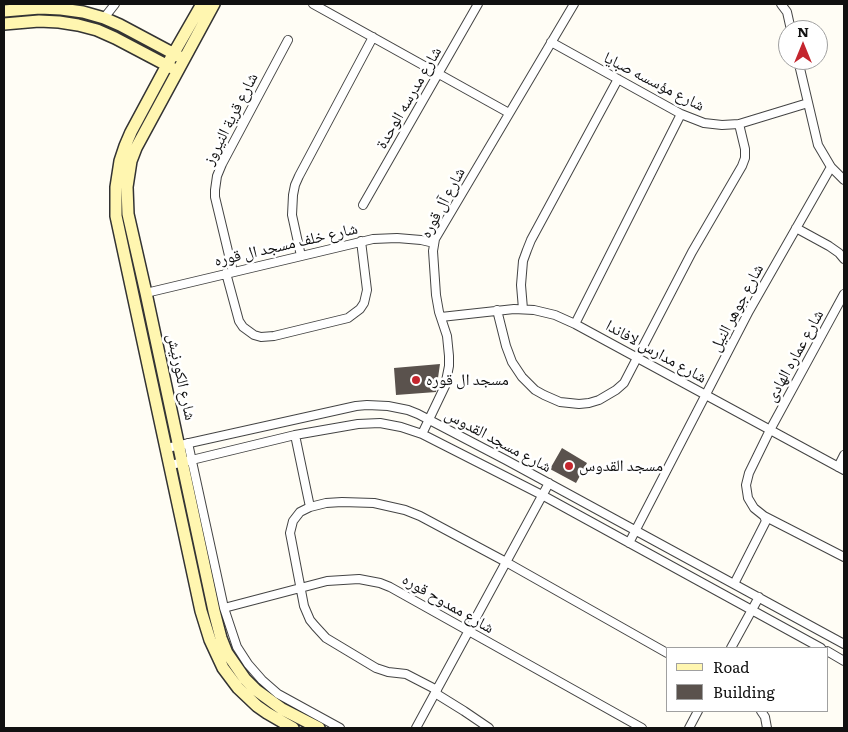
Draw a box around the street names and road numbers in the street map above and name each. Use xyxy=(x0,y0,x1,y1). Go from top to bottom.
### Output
street label: شارع مدرسه الوحدة xyxy=(372,44,446,152)
street label: شارع مؤسسه صبايا xyxy=(600,48,708,116)
street label: شارع قرية النيروز xyxy=(200,70,262,168)
street label: شارع آل قوره xyxy=(416,164,470,242)
street label: شارع خلف مسجد ال قوره xyxy=(212,219,360,271)
street label: شارع جوهر النيل xyxy=(706,261,768,355)
street label: شارع عماره الهادى xyxy=(762,307,828,405)
street label: شارع مدارس لافاندا xyxy=(602,316,710,388)
street label: شارع الكورنيش xyxy=(162,332,200,422)
street label: شارع مسجد القدوس xyxy=(442,405,554,477)
street label: شارع ممدوح قوره xyxy=(399,570,497,638)

